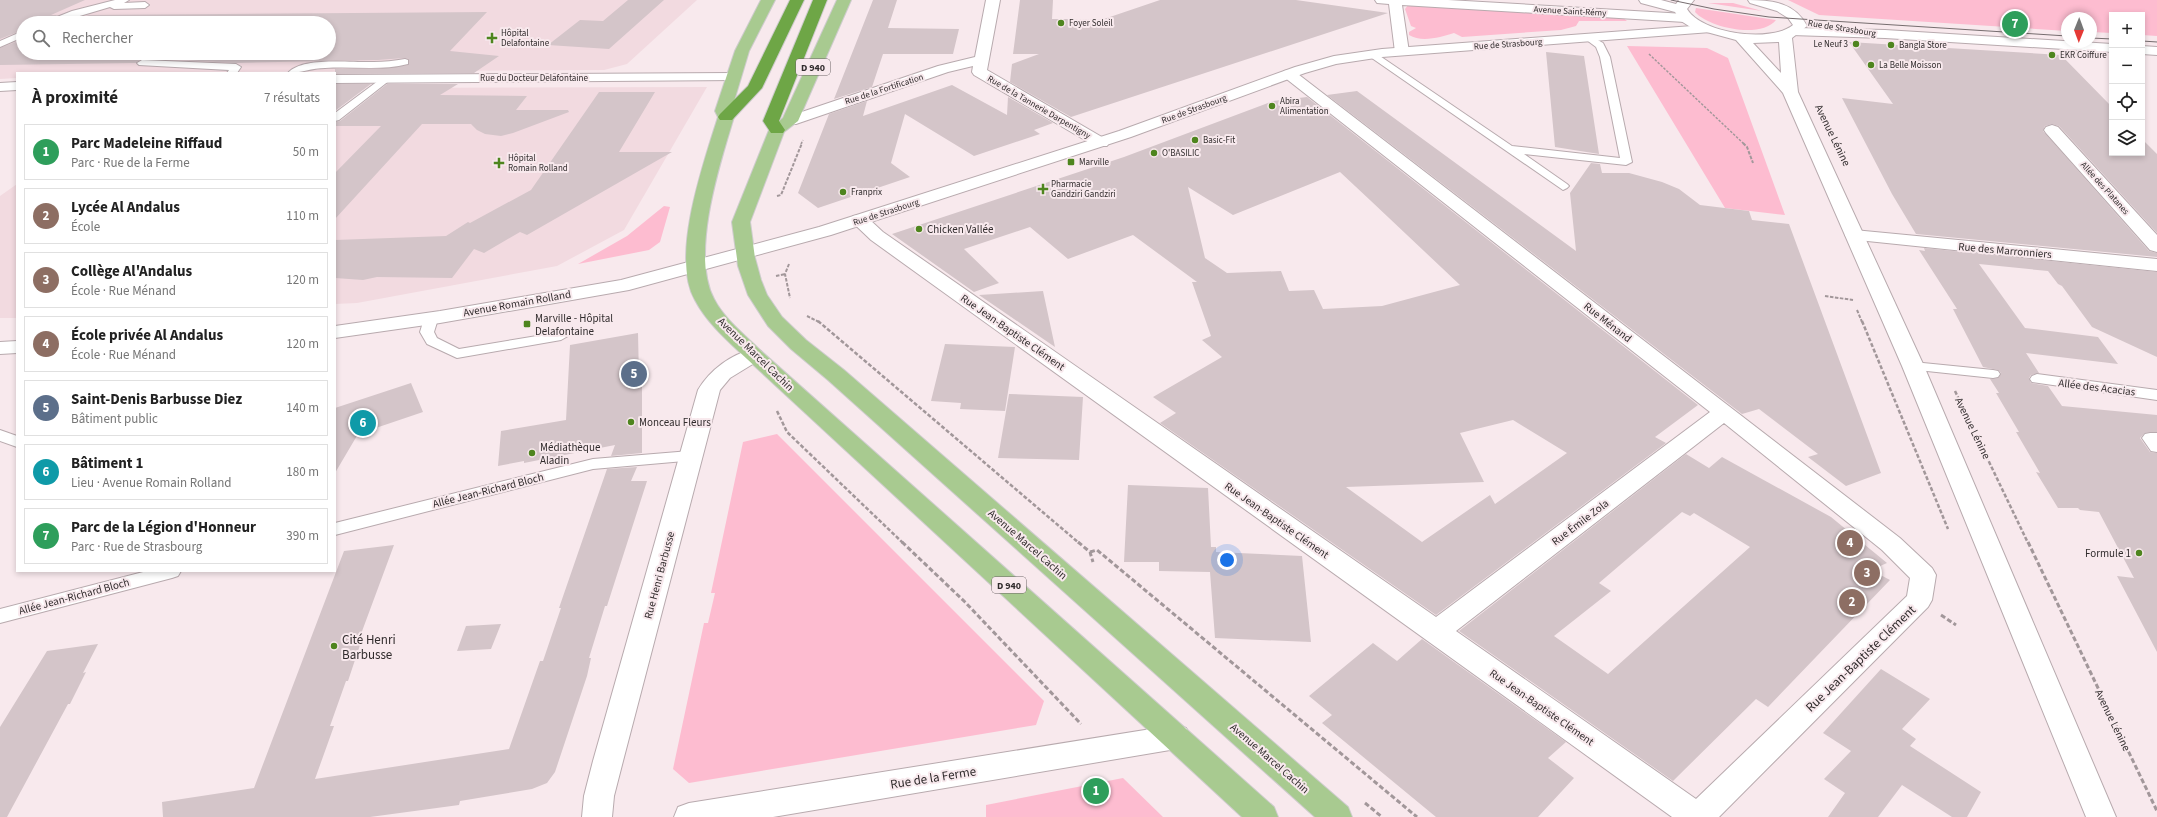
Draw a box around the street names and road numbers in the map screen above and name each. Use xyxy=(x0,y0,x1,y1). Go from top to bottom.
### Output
street label: Avenue Saint-Rémy xyxy=(1533,3,1607,20)
street label: Rue de Strasbourg xyxy=(1807,17,1877,40)
street label: Rue de Strasbourg xyxy=(1473,36,1543,53)
road number: D 940 xyxy=(796,59,830,75)
street label: Rue de la Fortification xyxy=(843,71,925,108)
street label: Rue du Docteur Delafontaine xyxy=(480,72,588,85)
street label: Rue de la Tannerie Darpentigny xyxy=(985,72,1093,143)
street label: Rue de Strasbourg xyxy=(1160,91,1229,127)
street label: Avenue Lénine xyxy=(1811,102,1854,169)
street label: Allée des Platanes xyxy=(2077,159,2132,218)
street label: Rue de Strasbourg xyxy=(851,196,921,229)
street label: Rue des Marronniers xyxy=(1958,239,2053,262)
street label: Avenue Romain Rolland xyxy=(462,287,572,320)
street label: Rue Jean-Baptiste Clément xyxy=(958,291,1068,374)
street label: Rue Ménand xyxy=(1581,299,1635,346)
street label: Avenue Marcel Cachin xyxy=(714,314,797,395)
street label: Allée des Acacias xyxy=(2058,375,2137,400)
street label: Avenue Lénine xyxy=(1951,395,1994,462)
street label: Allée Jean-Richard Bloch xyxy=(431,469,545,512)
street label: Rue Jean-Baptiste Clément xyxy=(1222,479,1332,562)
street label: Rue Émile Zola xyxy=(1549,496,1612,549)
street label: Avenue Marcel Cachin xyxy=(985,506,1070,583)
street label: Rue Henri Barbusse xyxy=(641,529,678,620)
street label: Allée Jean-Richard Bloch xyxy=(17,574,131,618)
road number: D 940 xyxy=(992,577,1026,593)
street label: Rue Jean-Baptiste Clément xyxy=(1802,601,1920,716)
street label: Rue Jean-Baptiste Clément xyxy=(1487,666,1597,749)
street label: Avenue Lénine xyxy=(2091,687,2134,754)
street label: Avenue Marcel Cachin xyxy=(1227,720,1312,797)
street label: Rue de la Ferme xyxy=(889,762,977,794)

